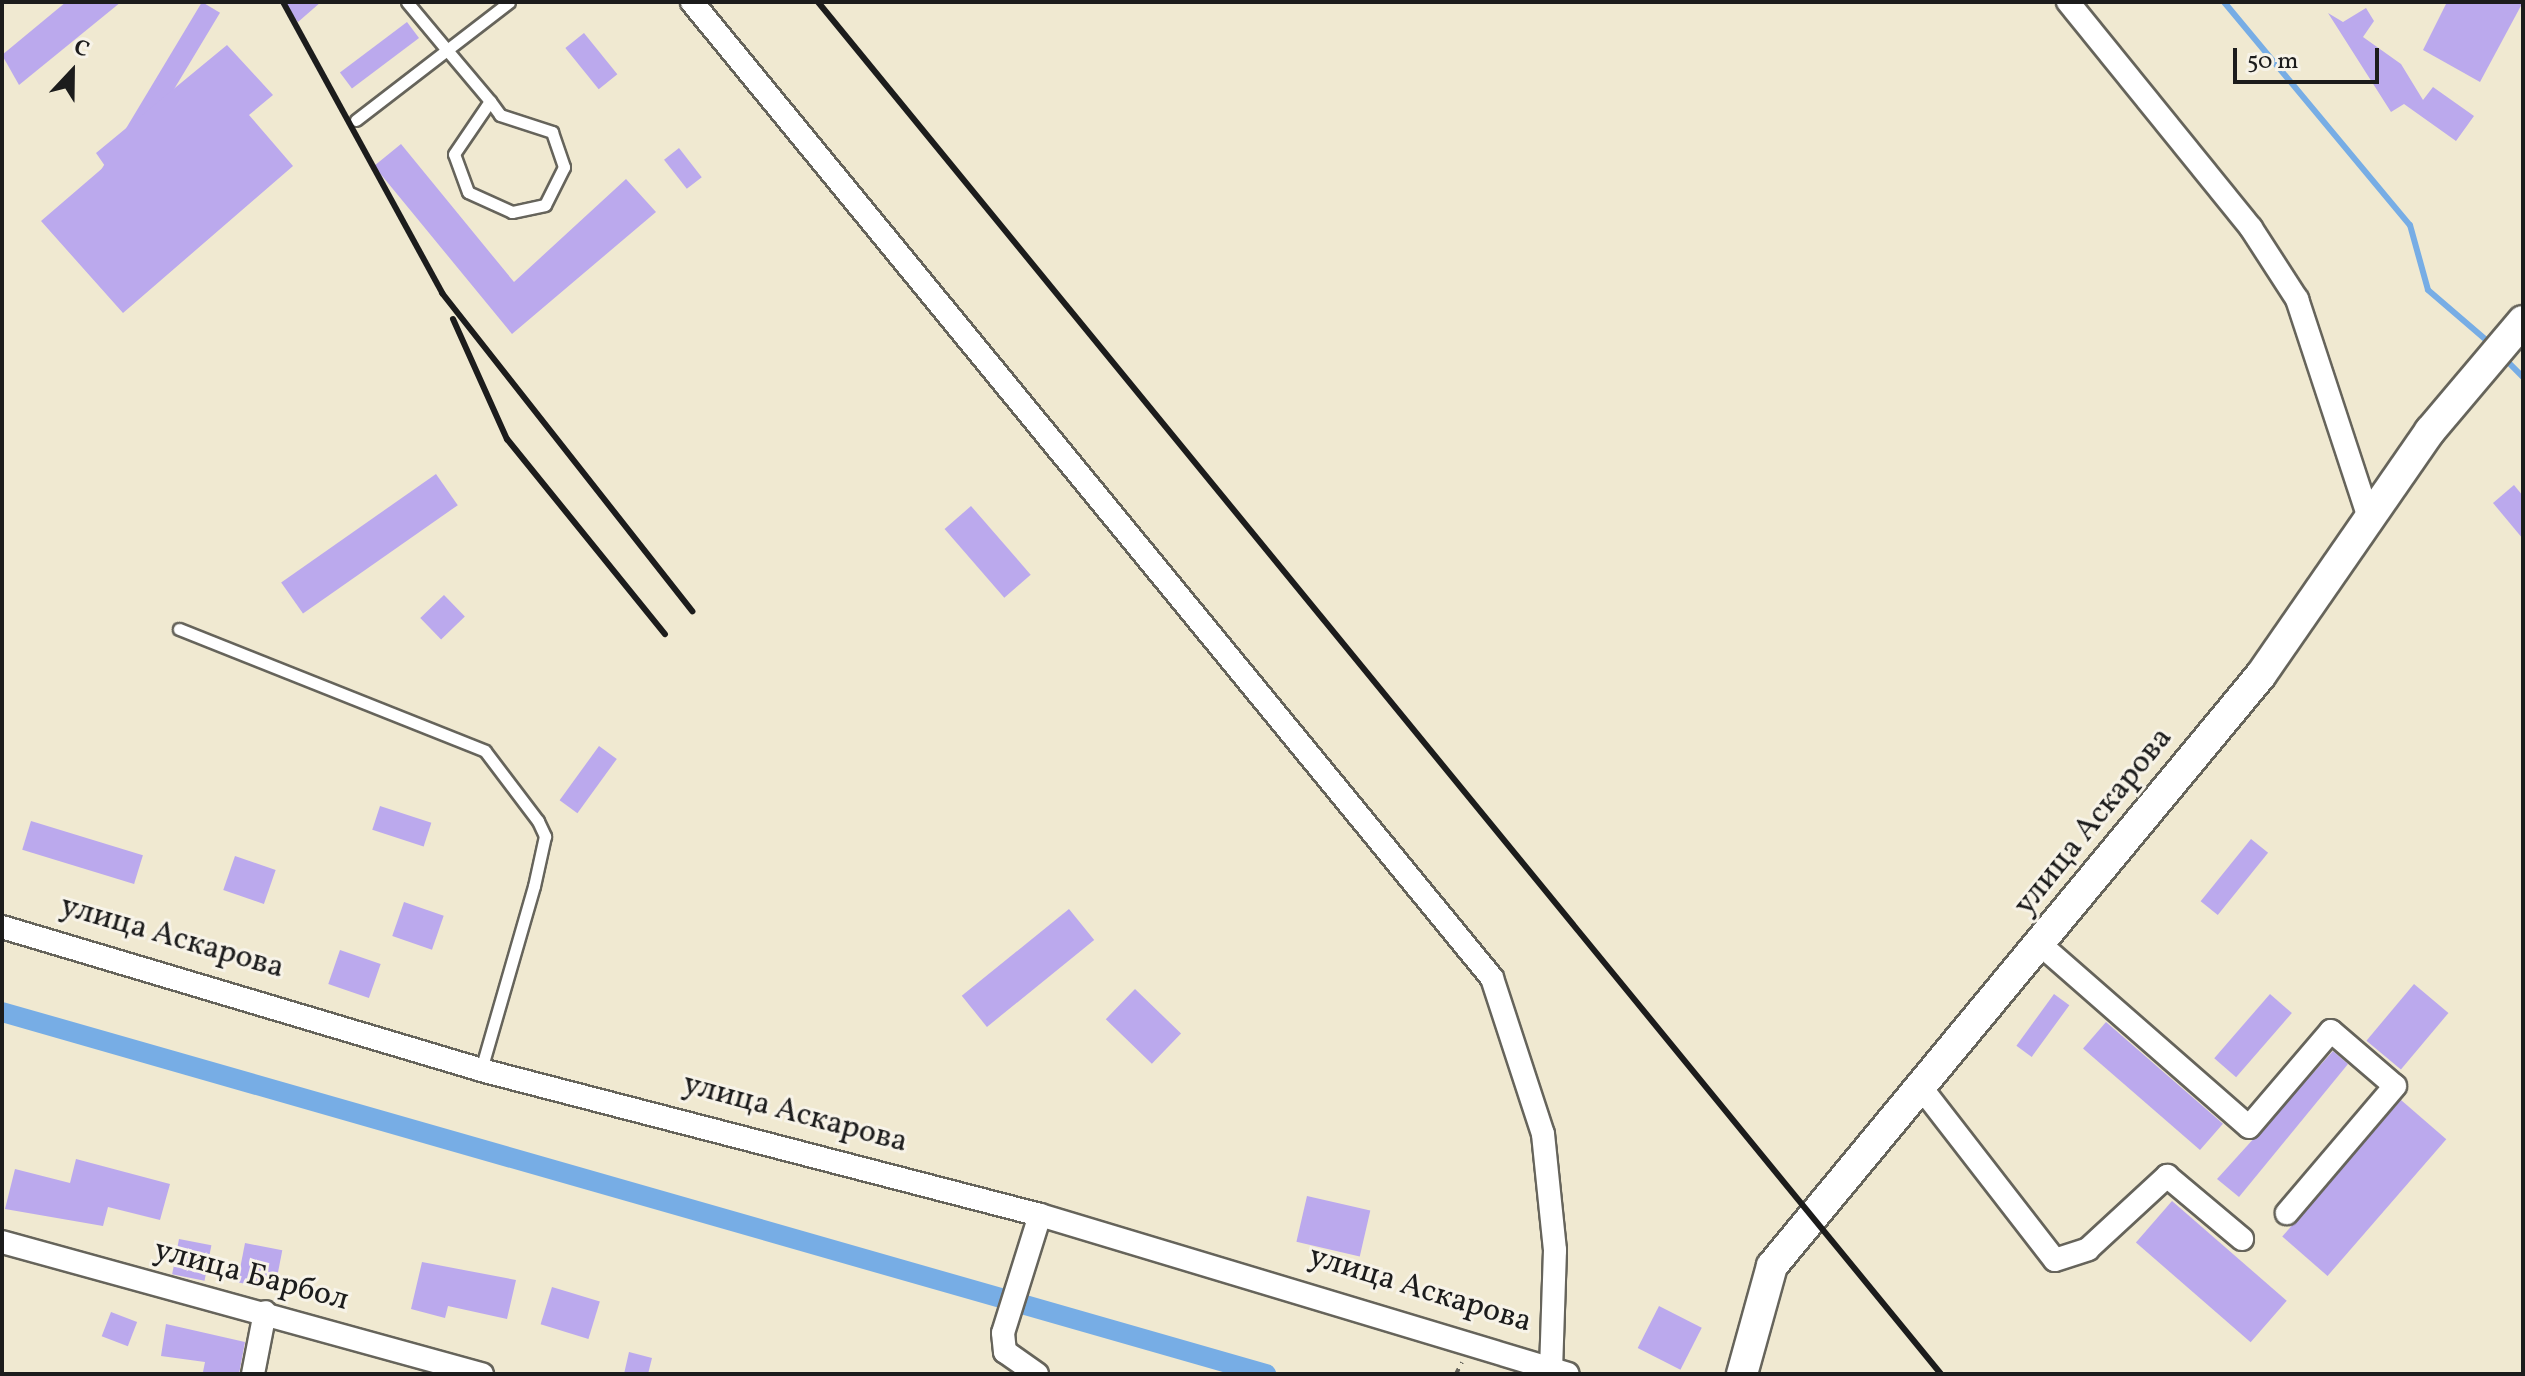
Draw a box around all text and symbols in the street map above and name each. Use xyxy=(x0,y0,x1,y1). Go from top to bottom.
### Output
north arrow xyxy=(32,32,112,112)
text: С xyxy=(69,32,94,66)
scale bar xyxy=(2237,32,2383,82)
text: 50 m xyxy=(2247,45,2299,79)
street label: улица Аскарова xyxy=(2006,720,2182,924)
street label: улица Аскарова xyxy=(56,888,288,988)
street label: улица Аскарова xyxy=(678,1066,912,1162)
street label: улица Барбол xyxy=(149,1232,353,1320)
street label: улица Аскарова xyxy=(1304,1238,1536,1342)

